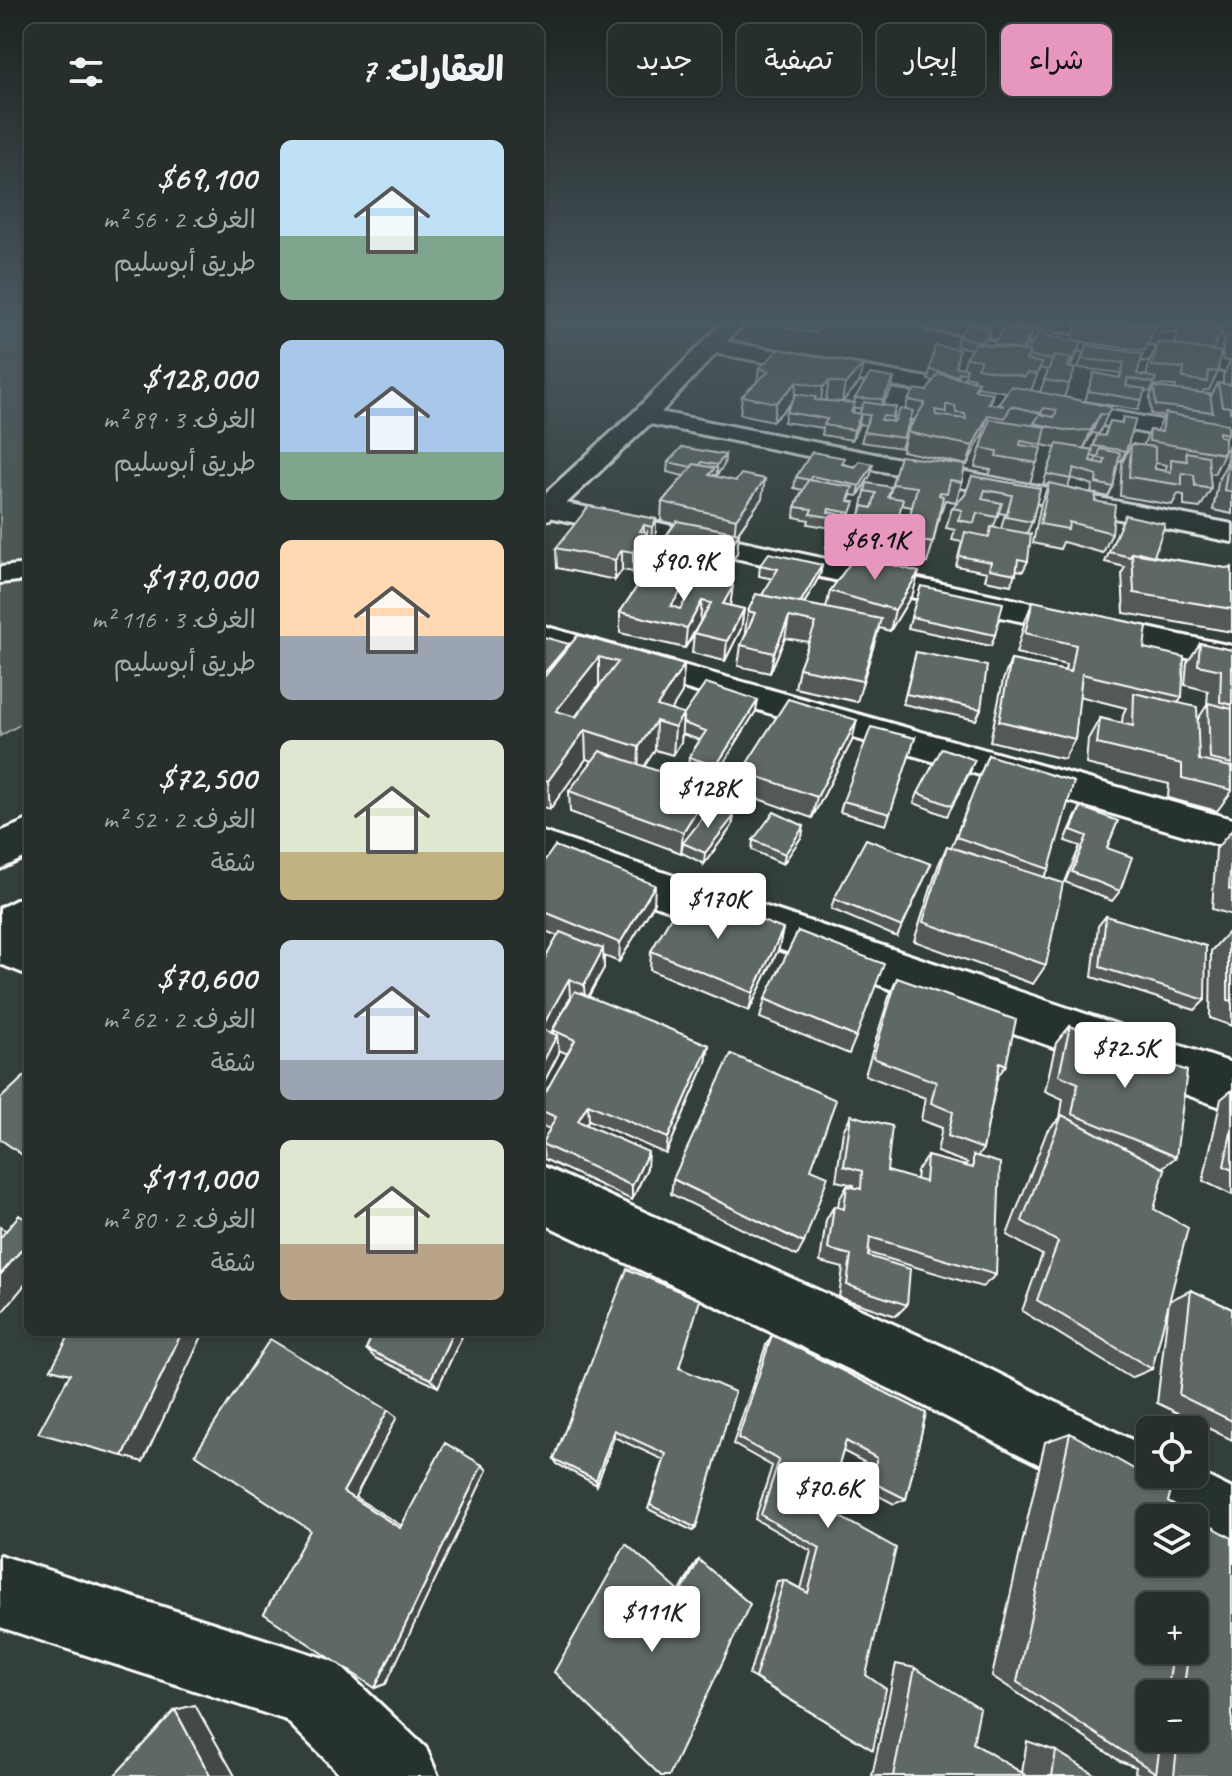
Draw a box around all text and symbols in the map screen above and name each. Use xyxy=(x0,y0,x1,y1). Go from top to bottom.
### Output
chip: جديد xyxy=(608,24,721,96)
chip: تصفية xyxy=(737,24,861,96)
chip: إيجار xyxy=(877,24,985,96)
chip: شراء xyxy=(1001,24,1112,96)
text: العقارات: 7 xyxy=(360,48,504,91)
icon: filters xyxy=(64,50,108,94)
text: $69,100 xyxy=(157,156,256,199)
icon: home xyxy=(344,172,440,268)
text: الغرف: 2 · 56 m² xyxy=(103,203,256,236)
text: طريق أبوسليم xyxy=(114,246,256,279)
text: $128,000 xyxy=(142,356,256,399)
icon: home xyxy=(344,372,440,468)
text: الغرف: 3 · 89 m² xyxy=(103,403,256,436)
text: طريق أبوسليم xyxy=(114,446,256,479)
pin: $69.1K xyxy=(810,514,940,582)
text: $69.1K xyxy=(842,523,908,556)
pin: $90.9K xyxy=(619,535,749,603)
text: $90.9K xyxy=(652,544,716,577)
text: $170,000 xyxy=(142,556,256,599)
icon: home xyxy=(344,572,440,668)
text: الغرف: 3 · 116 m² xyxy=(91,603,256,636)
text: طريق أبوسليم xyxy=(114,646,256,679)
text: $72,500 xyxy=(158,756,256,799)
pin: $128K xyxy=(652,762,764,830)
text: $128K xyxy=(678,771,738,804)
icon: home xyxy=(344,772,440,868)
text: الغرف: 2 · 52 m² xyxy=(103,803,256,836)
text: شقة xyxy=(211,846,256,879)
pin: $170K xyxy=(662,873,774,941)
text: $170K xyxy=(688,882,748,915)
text: $70,600 xyxy=(157,956,256,999)
icon: home xyxy=(344,972,440,1068)
text: الغرف: 2 · 62 m² xyxy=(103,1003,256,1036)
pin: $72.5K xyxy=(1060,1022,1190,1090)
text: $72.5K xyxy=(1093,1031,1157,1064)
text: شقة xyxy=(211,1046,256,1079)
text: $111,000 xyxy=(142,1156,256,1199)
icon: home xyxy=(344,1172,440,1268)
text: الغرف: 2 · 80 m² xyxy=(103,1203,256,1236)
text: شقة xyxy=(211,1246,256,1279)
map controls xyxy=(1136,1416,1208,1752)
button: locate xyxy=(1136,1416,1208,1488)
pin: $70.6K xyxy=(763,1462,893,1530)
text: $70.6K xyxy=(795,1471,861,1504)
button: layers xyxy=(1136,1504,1208,1576)
pin: $111K xyxy=(596,1586,708,1654)
button: + xyxy=(1136,1592,1208,1664)
text: $111K xyxy=(622,1595,682,1628)
button: − xyxy=(1136,1680,1208,1752)

